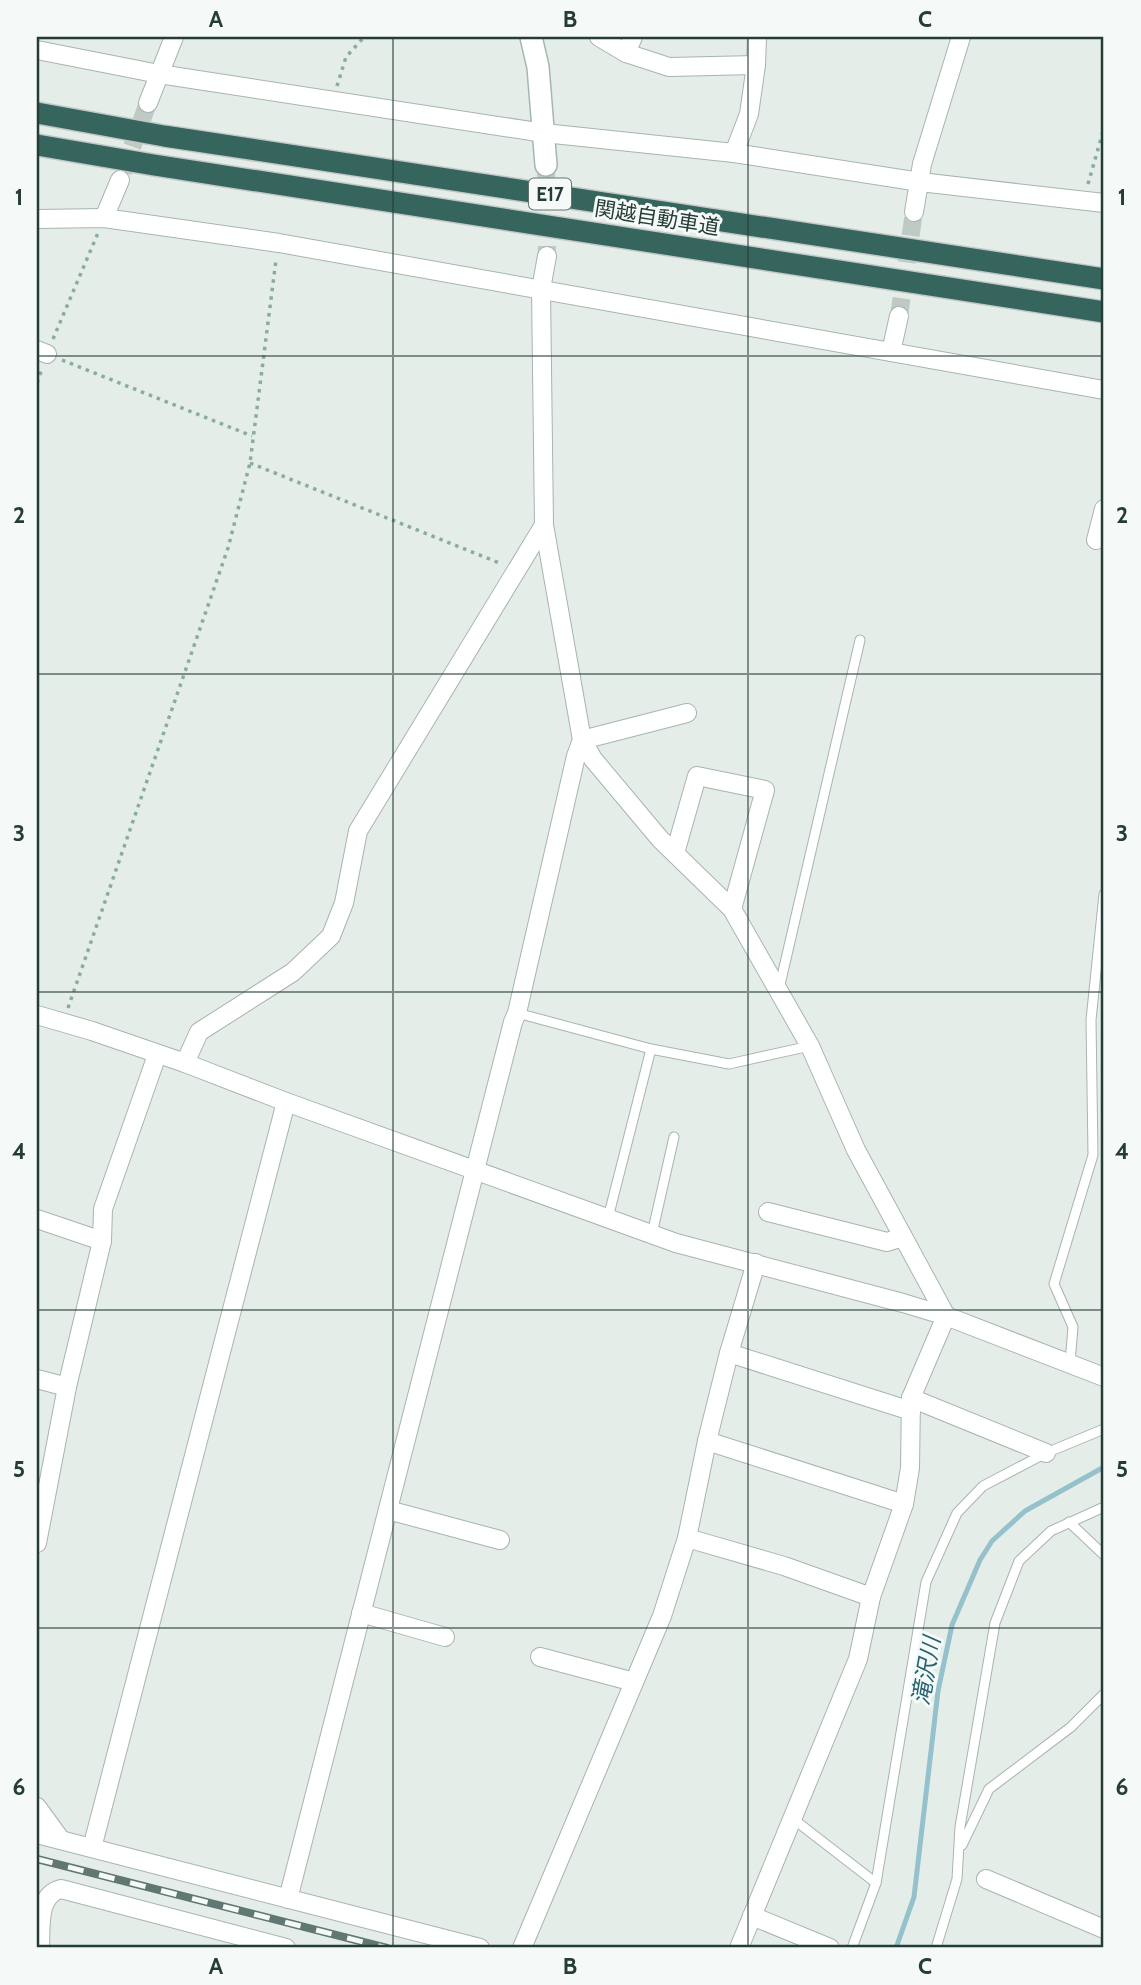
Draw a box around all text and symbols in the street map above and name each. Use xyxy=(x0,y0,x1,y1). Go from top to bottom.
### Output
text: A xyxy=(209,5,224,33)
text: B xyxy=(563,5,577,33)
text: C xyxy=(918,5,932,33)
road number: E17 xyxy=(529,178,571,210)
text: 1 xyxy=(15,183,23,211)
text: 1 xyxy=(1118,183,1126,211)
street label: 関越自動車道 xyxy=(593,195,721,240)
text: 2 xyxy=(13,501,25,529)
text: 2 xyxy=(1116,501,1128,529)
text: 3 xyxy=(13,819,25,847)
text: 3 xyxy=(1116,819,1128,847)
text: 4 xyxy=(12,1137,26,1165)
text: 4 xyxy=(1115,1137,1129,1165)
text: 5 xyxy=(13,1455,25,1483)
text: 5 xyxy=(1116,1455,1128,1483)
water label: 滝沢川 xyxy=(906,1632,946,1707)
text: 6 xyxy=(13,1773,25,1801)
text: 6 xyxy=(1116,1773,1128,1801)
text: A xyxy=(209,1952,224,1980)
text: B xyxy=(563,1952,577,1980)
text: C xyxy=(918,1952,932,1980)

